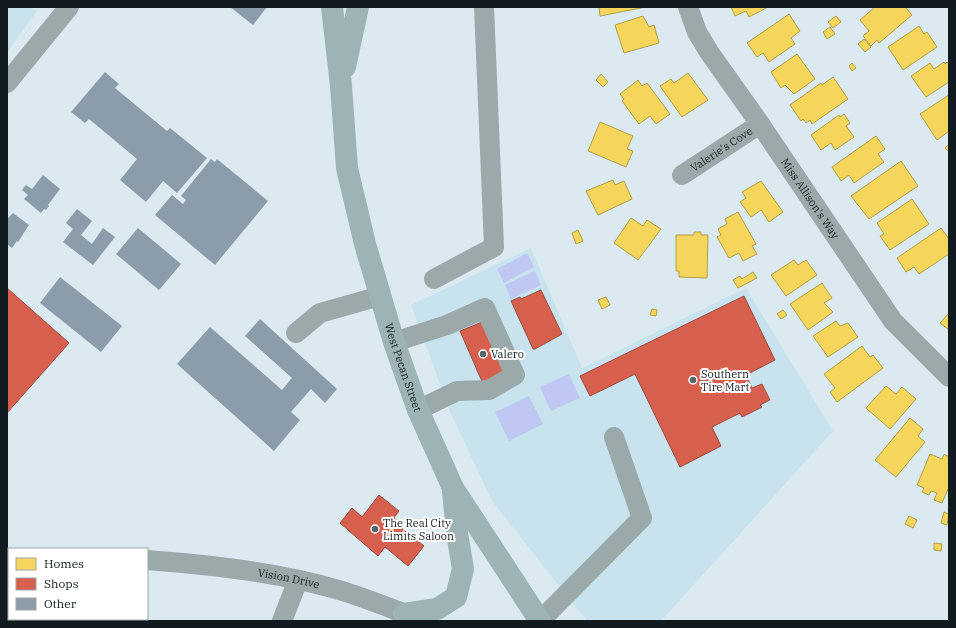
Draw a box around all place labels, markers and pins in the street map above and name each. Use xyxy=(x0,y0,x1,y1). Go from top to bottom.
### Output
place label: Valero xyxy=(491,347,524,361)
marker: Valero xyxy=(478,349,488,359)
place label: Southern Tire Mart xyxy=(701,367,750,394)
marker: Southern Tire Mart xyxy=(688,375,698,385)
place label: The Real City Limits Saloon xyxy=(383,516,454,543)
marker: The Real City Limits Saloon xyxy=(370,524,380,534)

